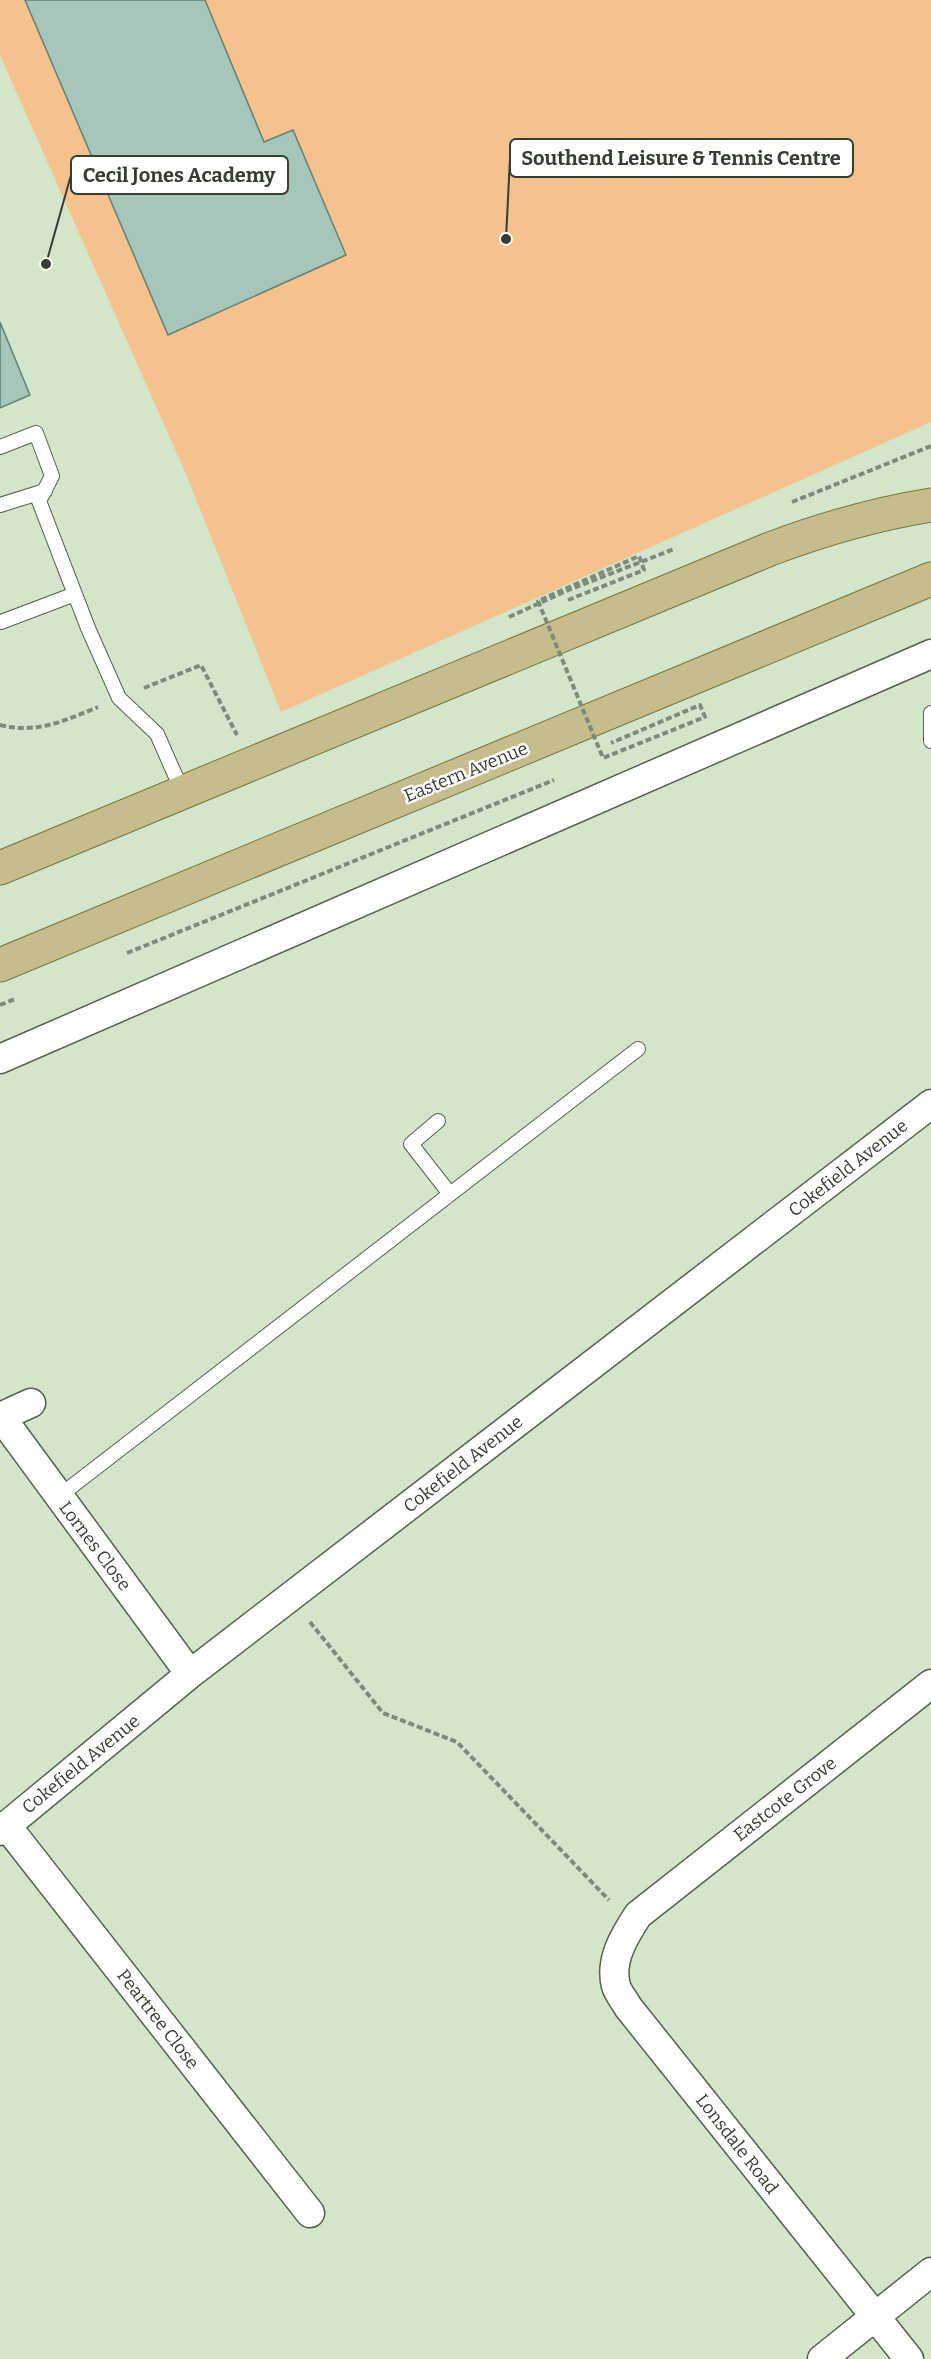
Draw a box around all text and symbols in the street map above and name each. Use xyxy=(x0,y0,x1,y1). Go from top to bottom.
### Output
callout: Southend Leisure & Tennis Centre xyxy=(510,139,853,177)
text: Southend Leisure & Tennis Centre xyxy=(521,146,841,170)
callout: Cecil Jones Academy xyxy=(71,156,288,194)
text: Cecil Jones Academy xyxy=(83,163,276,187)
street label: Eastern Avenue xyxy=(401,737,531,807)
street label: Cokefield Avenue xyxy=(784,1115,912,1221)
street label: Cokefield Avenue xyxy=(399,1411,527,1517)
street label: Lornes Close xyxy=(54,1497,136,1595)
street label: Cokefield Avenue xyxy=(18,1710,144,1818)
street label: Eastcote Grove xyxy=(729,1752,841,1846)
street label: Peartree Close xyxy=(112,1965,204,2073)
street label: Lonsdale Road xyxy=(691,2089,783,2199)

